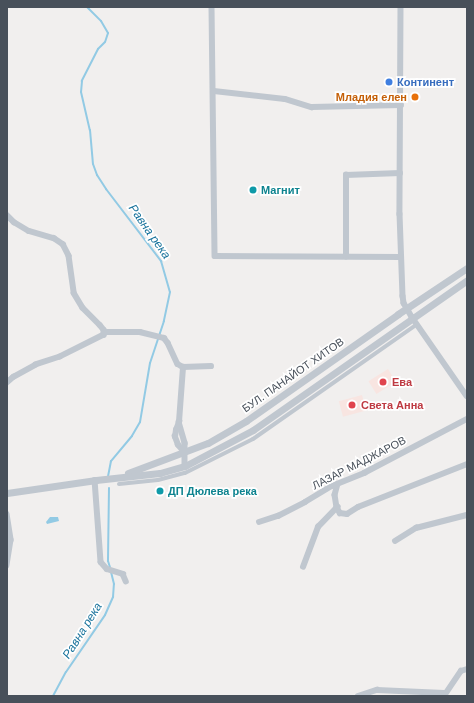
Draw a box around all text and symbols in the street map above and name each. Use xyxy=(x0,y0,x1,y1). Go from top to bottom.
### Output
place label: Континент xyxy=(397,75,454,89)
marker: Континент xyxy=(384,77,394,87)
place label: Младия елен xyxy=(336,90,407,104)
marker: Младия елен xyxy=(410,92,420,102)
place label: Магнит xyxy=(261,183,300,197)
marker: Магнит xyxy=(248,185,258,195)
water label: Равна река xyxy=(125,202,173,262)
street label: БУЛ. ПАНАЙОТ ХИТОВ xyxy=(240,335,346,415)
place label: Ева xyxy=(392,375,412,389)
marker: Ева xyxy=(377,376,389,388)
place label: Света Анна xyxy=(361,398,423,412)
marker: Света Анна xyxy=(346,399,358,411)
street label: ЛАЗАР МАДЖАРОВ xyxy=(310,434,408,492)
place label: ДП Дюлева река xyxy=(168,484,257,498)
marker: ДП Дюлева река xyxy=(155,486,165,496)
water label: Равна река xyxy=(60,600,106,662)

